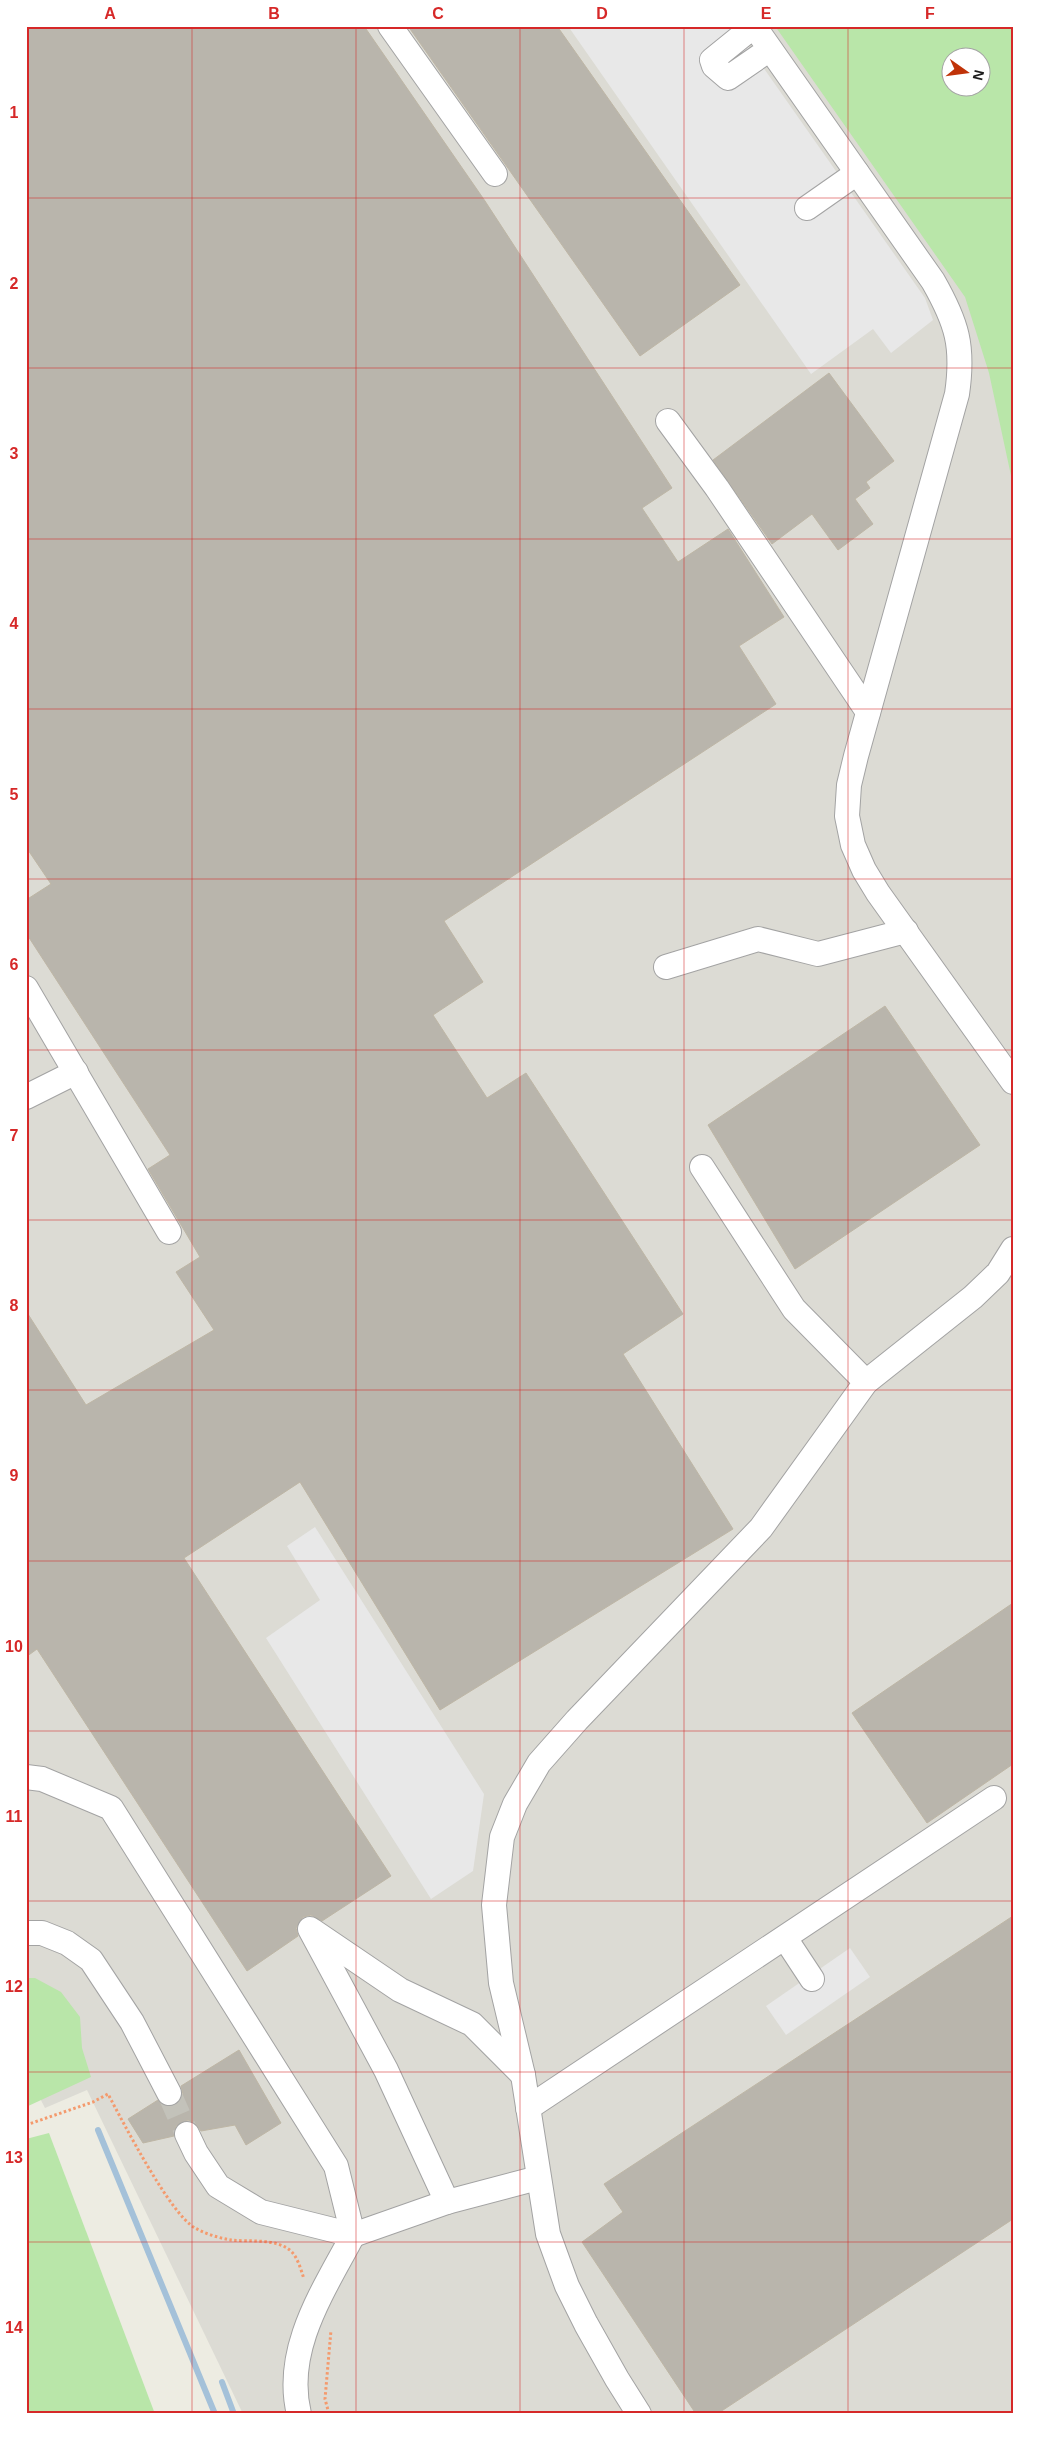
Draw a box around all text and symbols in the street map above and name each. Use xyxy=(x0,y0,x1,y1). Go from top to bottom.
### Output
text: A xyxy=(104,5,116,22)
text: B xyxy=(268,5,280,22)
text: C xyxy=(432,5,444,22)
text: D xyxy=(596,5,608,22)
text: E xyxy=(761,5,772,22)
text: F xyxy=(925,5,935,22)
north arrow xyxy=(942,48,992,98)
text: N xyxy=(970,68,988,82)
text: 1 xyxy=(10,104,19,121)
text: 2 xyxy=(10,275,19,292)
text: 3 xyxy=(10,445,19,462)
text: 4 xyxy=(10,615,19,632)
text: 5 xyxy=(10,786,19,803)
text: 6 xyxy=(10,956,19,973)
text: 7 xyxy=(10,1127,19,1144)
text: 8 xyxy=(10,1297,19,1314)
text: 9 xyxy=(10,1467,19,1484)
text: 10 xyxy=(5,1638,23,1655)
text: 11 xyxy=(6,1808,23,1825)
text: 12 xyxy=(5,1978,23,1995)
text: 13 xyxy=(5,2149,23,2166)
text: 14 xyxy=(5,2319,23,2336)

